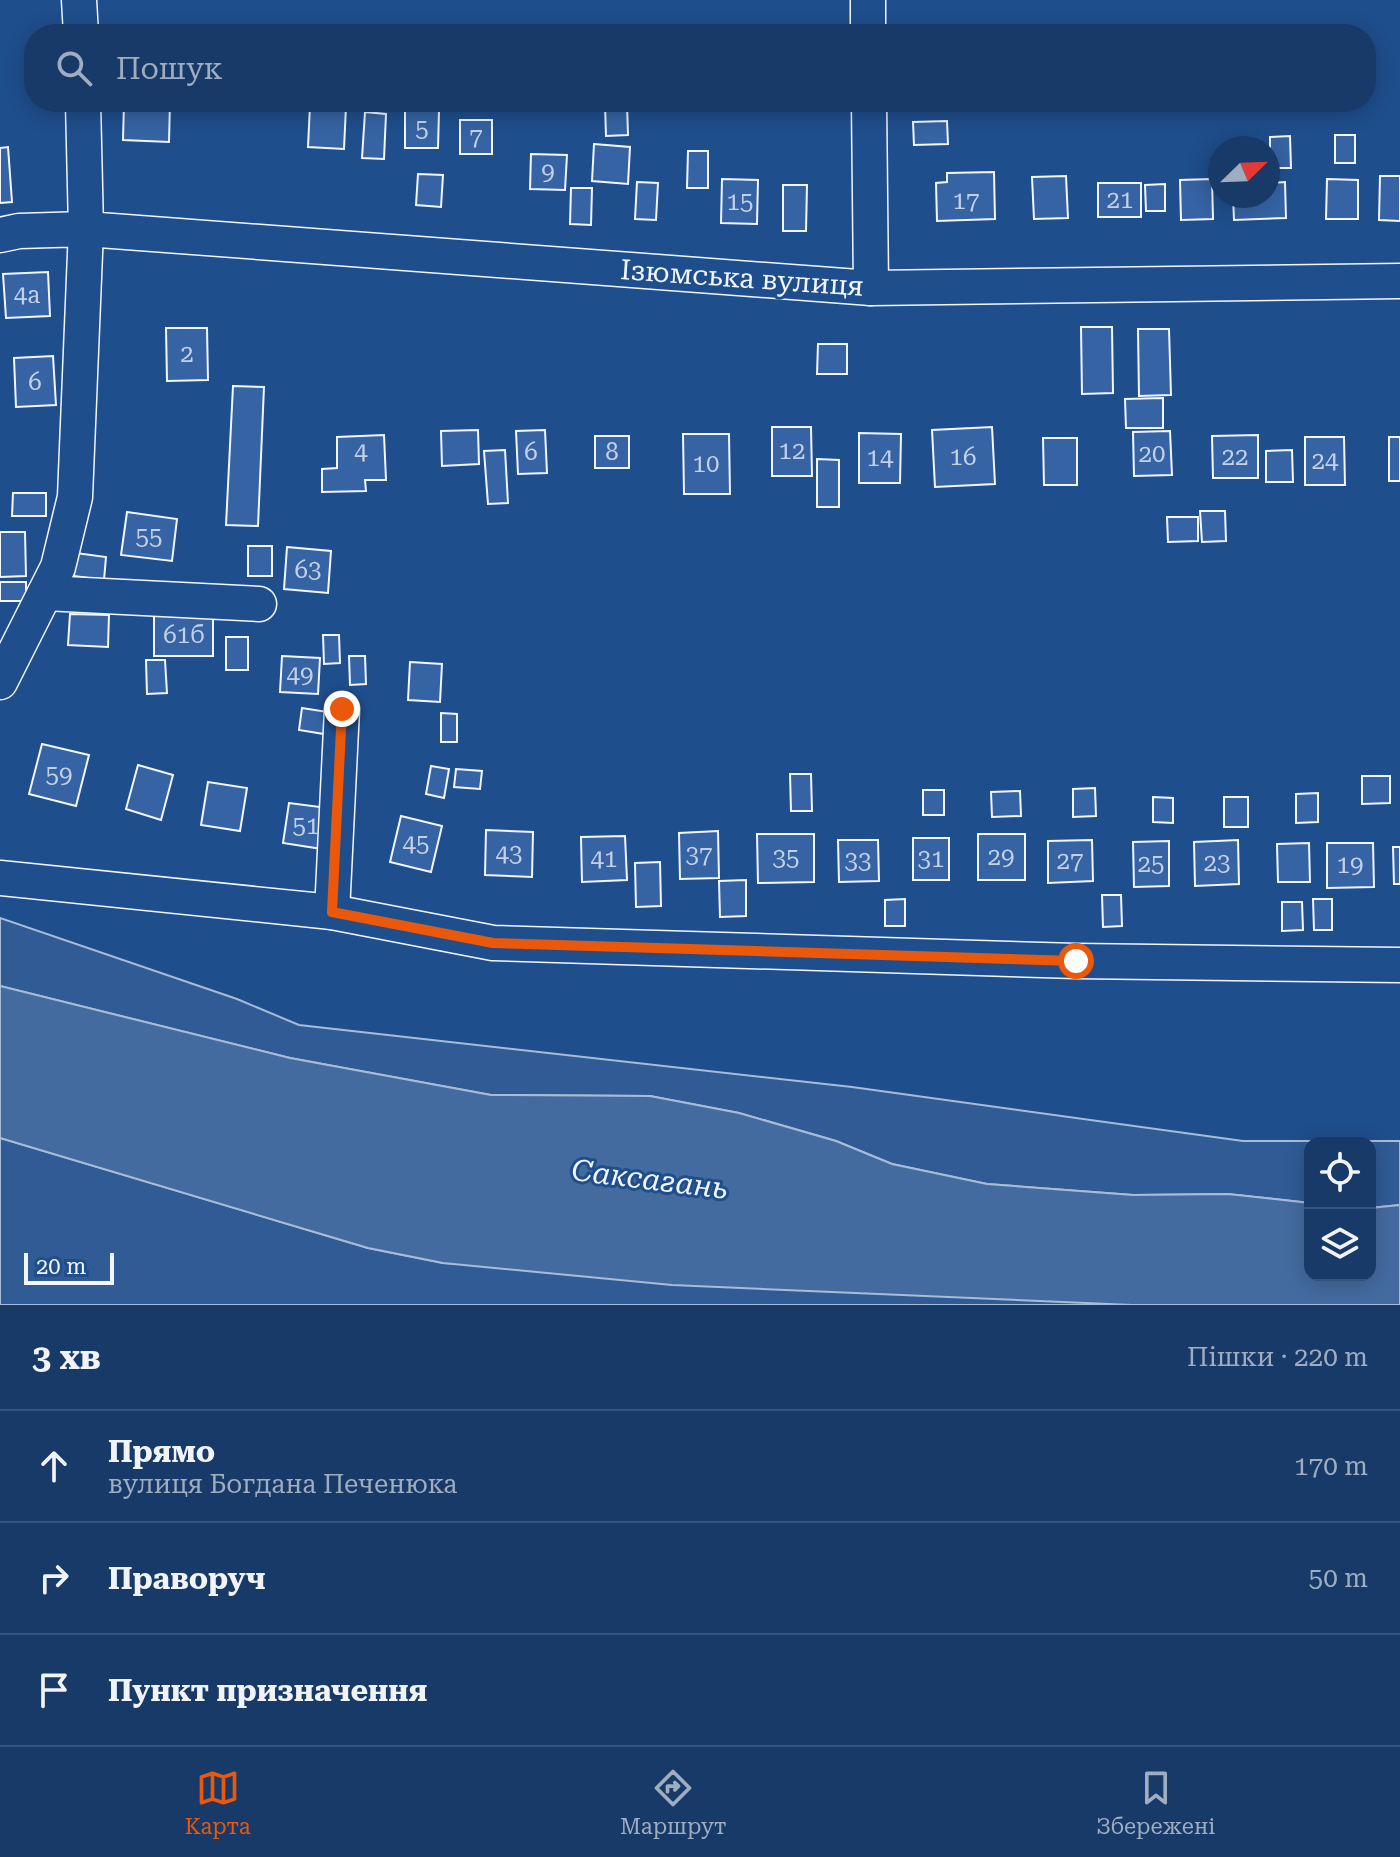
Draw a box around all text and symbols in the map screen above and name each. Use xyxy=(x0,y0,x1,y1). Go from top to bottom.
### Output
search box xyxy=(24,24,1376,112)
icon: search xyxy=(52,46,96,90)
text: Пошук xyxy=(116,51,223,86)
house number: 5 xyxy=(415,115,429,143)
house number: 7 xyxy=(469,123,483,151)
north arrow xyxy=(1208,136,1280,208)
house number: 9 xyxy=(541,158,555,186)
house number: 21 xyxy=(1107,186,1133,214)
house number: 17 xyxy=(953,187,979,215)
house number: 15 xyxy=(727,188,753,216)
street label: Ізюмська вулиця xyxy=(619,253,865,303)
house number: 4а xyxy=(14,281,40,309)
house number: 2 xyxy=(180,340,194,368)
house number: 6 xyxy=(28,368,42,396)
house number: 12 xyxy=(779,437,805,465)
house number: 4 xyxy=(354,438,368,466)
house number: 6 xyxy=(524,438,538,466)
house number: 8 xyxy=(605,438,619,466)
house number: 20 xyxy=(1139,440,1165,468)
house number: 16 xyxy=(950,443,976,471)
house number: 22 xyxy=(1222,443,1248,471)
house number: 14 xyxy=(867,444,894,472)
house number: 24 xyxy=(1312,447,1339,475)
house number: 10 xyxy=(693,450,719,478)
house number: 55 xyxy=(136,523,162,551)
house number: 63 xyxy=(295,556,321,584)
house number: 61б xyxy=(163,621,205,649)
house number: 49 xyxy=(287,661,313,689)
route end xyxy=(324,691,360,727)
house number: 59 xyxy=(46,761,72,789)
house number: 51 xyxy=(293,812,319,840)
house number: 45 xyxy=(403,830,429,858)
house number: 43 xyxy=(496,840,522,868)
house number: 37 xyxy=(686,841,712,869)
house number: 29 xyxy=(988,843,1014,871)
house number: 35 xyxy=(773,844,799,872)
house number: 41 xyxy=(591,845,617,873)
house number: 31 xyxy=(918,845,944,873)
house number: 33 xyxy=(845,847,871,875)
house number: 27 xyxy=(1057,847,1083,875)
house number: 23 xyxy=(1204,849,1230,877)
house number: 25 xyxy=(1138,850,1164,878)
house number: 19 xyxy=(1337,851,1363,879)
route start xyxy=(1058,943,1094,979)
map controls xyxy=(1304,1137,1376,1281)
button: locate xyxy=(1304,1137,1376,1209)
water label: Саксагань xyxy=(570,1152,730,1206)
button: layers xyxy=(1304,1209,1376,1281)
scale bar xyxy=(24,1249,114,1285)
text: 20 m xyxy=(36,1254,86,1279)
text: 3 хв xyxy=(32,1337,101,1377)
text: Пішки · 220 m xyxy=(1187,1342,1368,1372)
text: Прямо xyxy=(108,1434,215,1469)
icon: ahead xyxy=(32,1444,76,1488)
text: 170 m xyxy=(1294,1451,1368,1481)
text: вулиця Богдана Печенюка xyxy=(108,1469,457,1499)
icon: right xyxy=(32,1556,76,1600)
text: Праворуч xyxy=(108,1561,265,1596)
text: 50 m xyxy=(1309,1563,1368,1593)
icon: arrive xyxy=(32,1668,76,1712)
text: Пункт призначення xyxy=(108,1673,427,1708)
tab: Карта xyxy=(185,1766,251,1839)
tab: Маршрут xyxy=(620,1766,727,1839)
tab: Збережені xyxy=(1096,1766,1215,1839)

